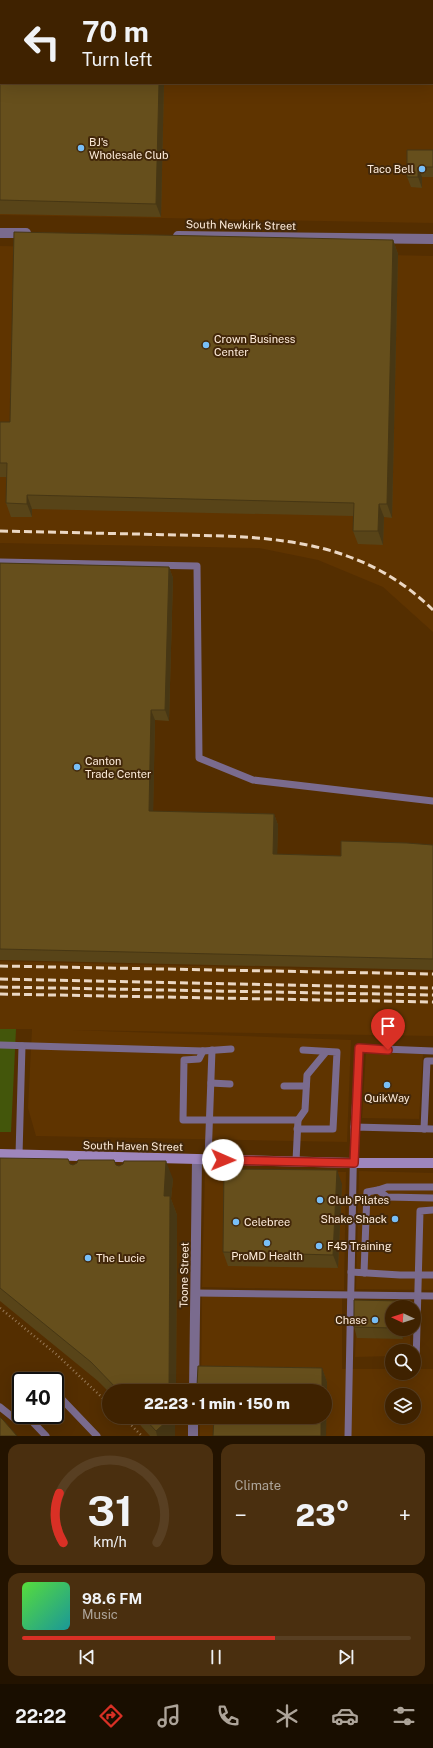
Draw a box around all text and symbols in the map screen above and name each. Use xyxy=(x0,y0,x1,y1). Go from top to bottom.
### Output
text: 70 m xyxy=(82,15,149,48)
icon: left xyxy=(16,16,68,68)
text: Turn left xyxy=(82,49,152,70)
place label: BJ's Wholesale Club xyxy=(89,136,169,161)
marker: BJ's Wholesale Club xyxy=(76,143,86,153)
place label: Taco Bell xyxy=(367,163,414,175)
marker: Taco Bell xyxy=(417,164,427,174)
street label: South Newkirk Street xyxy=(186,218,296,232)
place label: Crown Business Center xyxy=(214,333,296,358)
marker: Crown Business Center xyxy=(201,340,211,350)
place label: Canton Trade Center xyxy=(85,755,151,780)
marker: Canton Trade Center xyxy=(72,762,82,772)
pin xyxy=(371,1009,405,1050)
icon: arrive xyxy=(377,1015,399,1037)
marker: QuikWay xyxy=(382,1080,392,1090)
place label: QuikWay xyxy=(364,1092,410,1104)
street label: South Haven Street xyxy=(83,1139,183,1153)
position arrow xyxy=(202,1139,244,1181)
place label: Club Pilates xyxy=(328,1194,390,1206)
marker: Club Pilates xyxy=(315,1195,325,1205)
place label: Shake Shack xyxy=(321,1213,387,1225)
marker: Shake Shack xyxy=(390,1214,400,1224)
place label: Celebree xyxy=(244,1216,290,1228)
marker: Celebree xyxy=(231,1217,241,1227)
marker: ProMD Health xyxy=(262,1238,272,1248)
place label: F45 Training xyxy=(327,1240,392,1252)
marker: F45 Training xyxy=(314,1241,324,1251)
street label: Toone Street xyxy=(177,1242,191,1308)
place label: ProMD Health xyxy=(231,1250,303,1262)
place label: The Lucie xyxy=(96,1252,145,1264)
marker: The Lucie xyxy=(83,1253,93,1263)
north arrow xyxy=(385,1300,421,1336)
map controls xyxy=(385,1300,421,1424)
place label: Chase xyxy=(335,1314,367,1326)
marker: Chase xyxy=(370,1315,380,1325)
button: search xyxy=(385,1344,421,1380)
speed limit sign: 40 xyxy=(12,1372,64,1424)
button: layers xyxy=(385,1388,421,1424)
text: 22:23 · 1 min · 150 m xyxy=(144,1395,290,1412)
text: Climate xyxy=(235,1478,281,1493)
text: 31 xyxy=(88,1485,133,1534)
text: 23° xyxy=(296,1497,350,1533)
text: − xyxy=(235,1502,247,1528)
text: + xyxy=(399,1502,411,1528)
text: km/h xyxy=(93,1532,127,1549)
text: 98.6 FM xyxy=(82,1590,142,1607)
text: Music xyxy=(82,1607,118,1622)
icon: previous xyxy=(76,1646,98,1668)
icon: pause xyxy=(205,1646,227,1668)
icon: next xyxy=(335,1646,357,1668)
icon: directions xyxy=(97,1702,125,1730)
icon: music xyxy=(155,1702,183,1730)
icon: phone xyxy=(214,1702,242,1730)
icon: climate xyxy=(273,1702,301,1730)
icon: car xyxy=(331,1702,359,1730)
icon: filters xyxy=(390,1702,418,1730)
text: 22:22 xyxy=(15,1706,66,1727)

